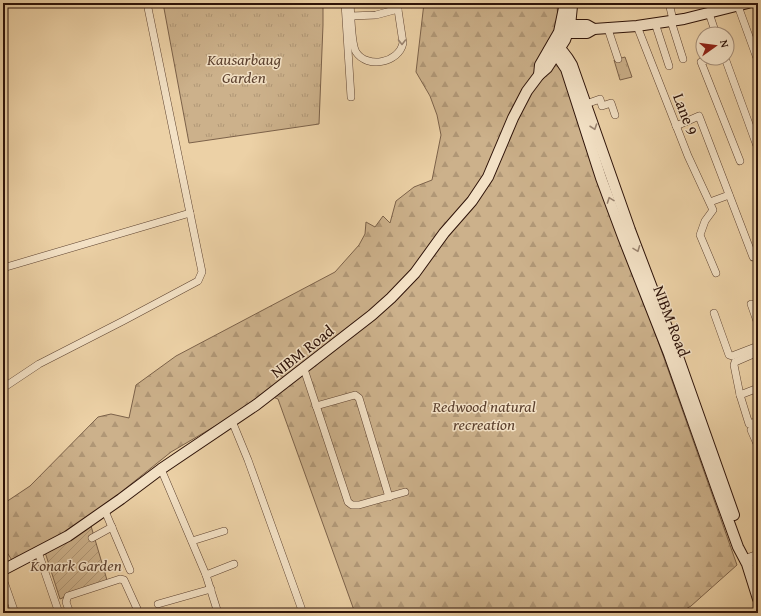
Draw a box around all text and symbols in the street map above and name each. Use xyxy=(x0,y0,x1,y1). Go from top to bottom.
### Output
north arrow xyxy=(695,26,735,66)
text: N xyxy=(716,38,734,50)
one-way arrow xyxy=(398,39,406,45)
park label: Kausarbaug Garden xyxy=(206,47,282,89)
street label: Lane 9 xyxy=(667,90,705,139)
one-way arrow xyxy=(589,123,598,130)
one-way arrow xyxy=(606,197,614,204)
one-way arrow xyxy=(633,246,641,253)
street label: NIBM Road xyxy=(647,282,697,361)
street label: NIBM Road xyxy=(265,318,339,383)
park label: Redwood natural recreation xyxy=(431,394,536,436)
park label: Konark Garden xyxy=(29,553,122,577)

